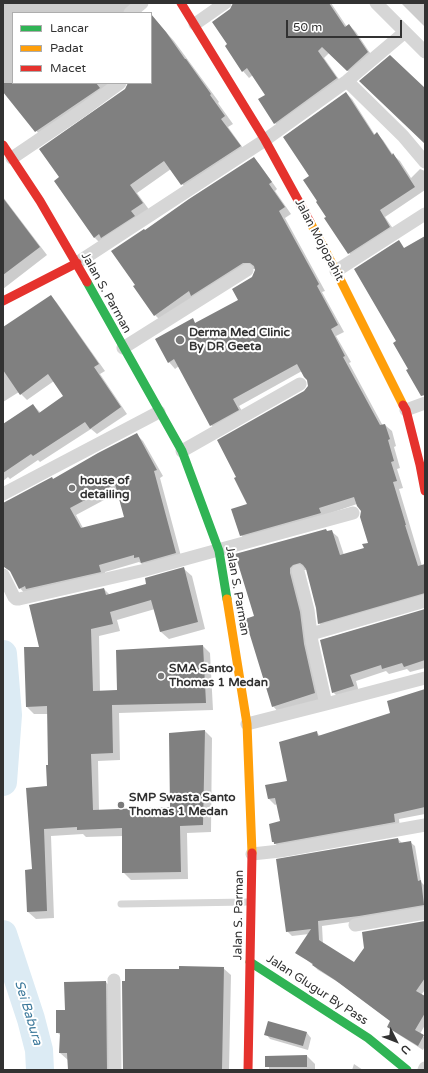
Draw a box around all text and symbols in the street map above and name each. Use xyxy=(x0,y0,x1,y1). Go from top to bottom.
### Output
legend xyxy=(12,12,152,84)
scale bar xyxy=(288,12,404,38)
text: 50 m xyxy=(293,20,322,34)
text: Lancar xyxy=(50,21,89,35)
text: Padat xyxy=(50,41,83,55)
text: Macet xyxy=(50,61,86,75)
street label: Jalan Mojopahit xyxy=(291,197,347,283)
street label: Jalan S. Parman xyxy=(78,250,134,336)
place label: Derma Med Clinic By DR Geeta xyxy=(189,326,290,354)
marker: Derma Med Clinic By DR Geeta xyxy=(174,334,186,346)
place label: house of detailing xyxy=(80,474,130,502)
marker: house of detailing xyxy=(67,483,77,493)
street label: Jalan S. Parman xyxy=(222,545,252,637)
place label: SMA Santo Thomas 1 Medan xyxy=(169,662,268,690)
marker: SMA Santo Thomas 1 Medan xyxy=(156,671,166,681)
place label: SMP Swasta Santo Thomas 1 Medan xyxy=(129,791,236,819)
marker: SMP Swasta Santo Thomas 1 Medan xyxy=(116,800,126,810)
street label: Jalan S. Parman xyxy=(231,870,247,960)
street label: Jalan Glugur By Pass xyxy=(264,952,370,1028)
water label: Sei Babura xyxy=(11,979,45,1047)
north arrow xyxy=(376,1021,416,1061)
text: U xyxy=(398,1042,413,1057)

